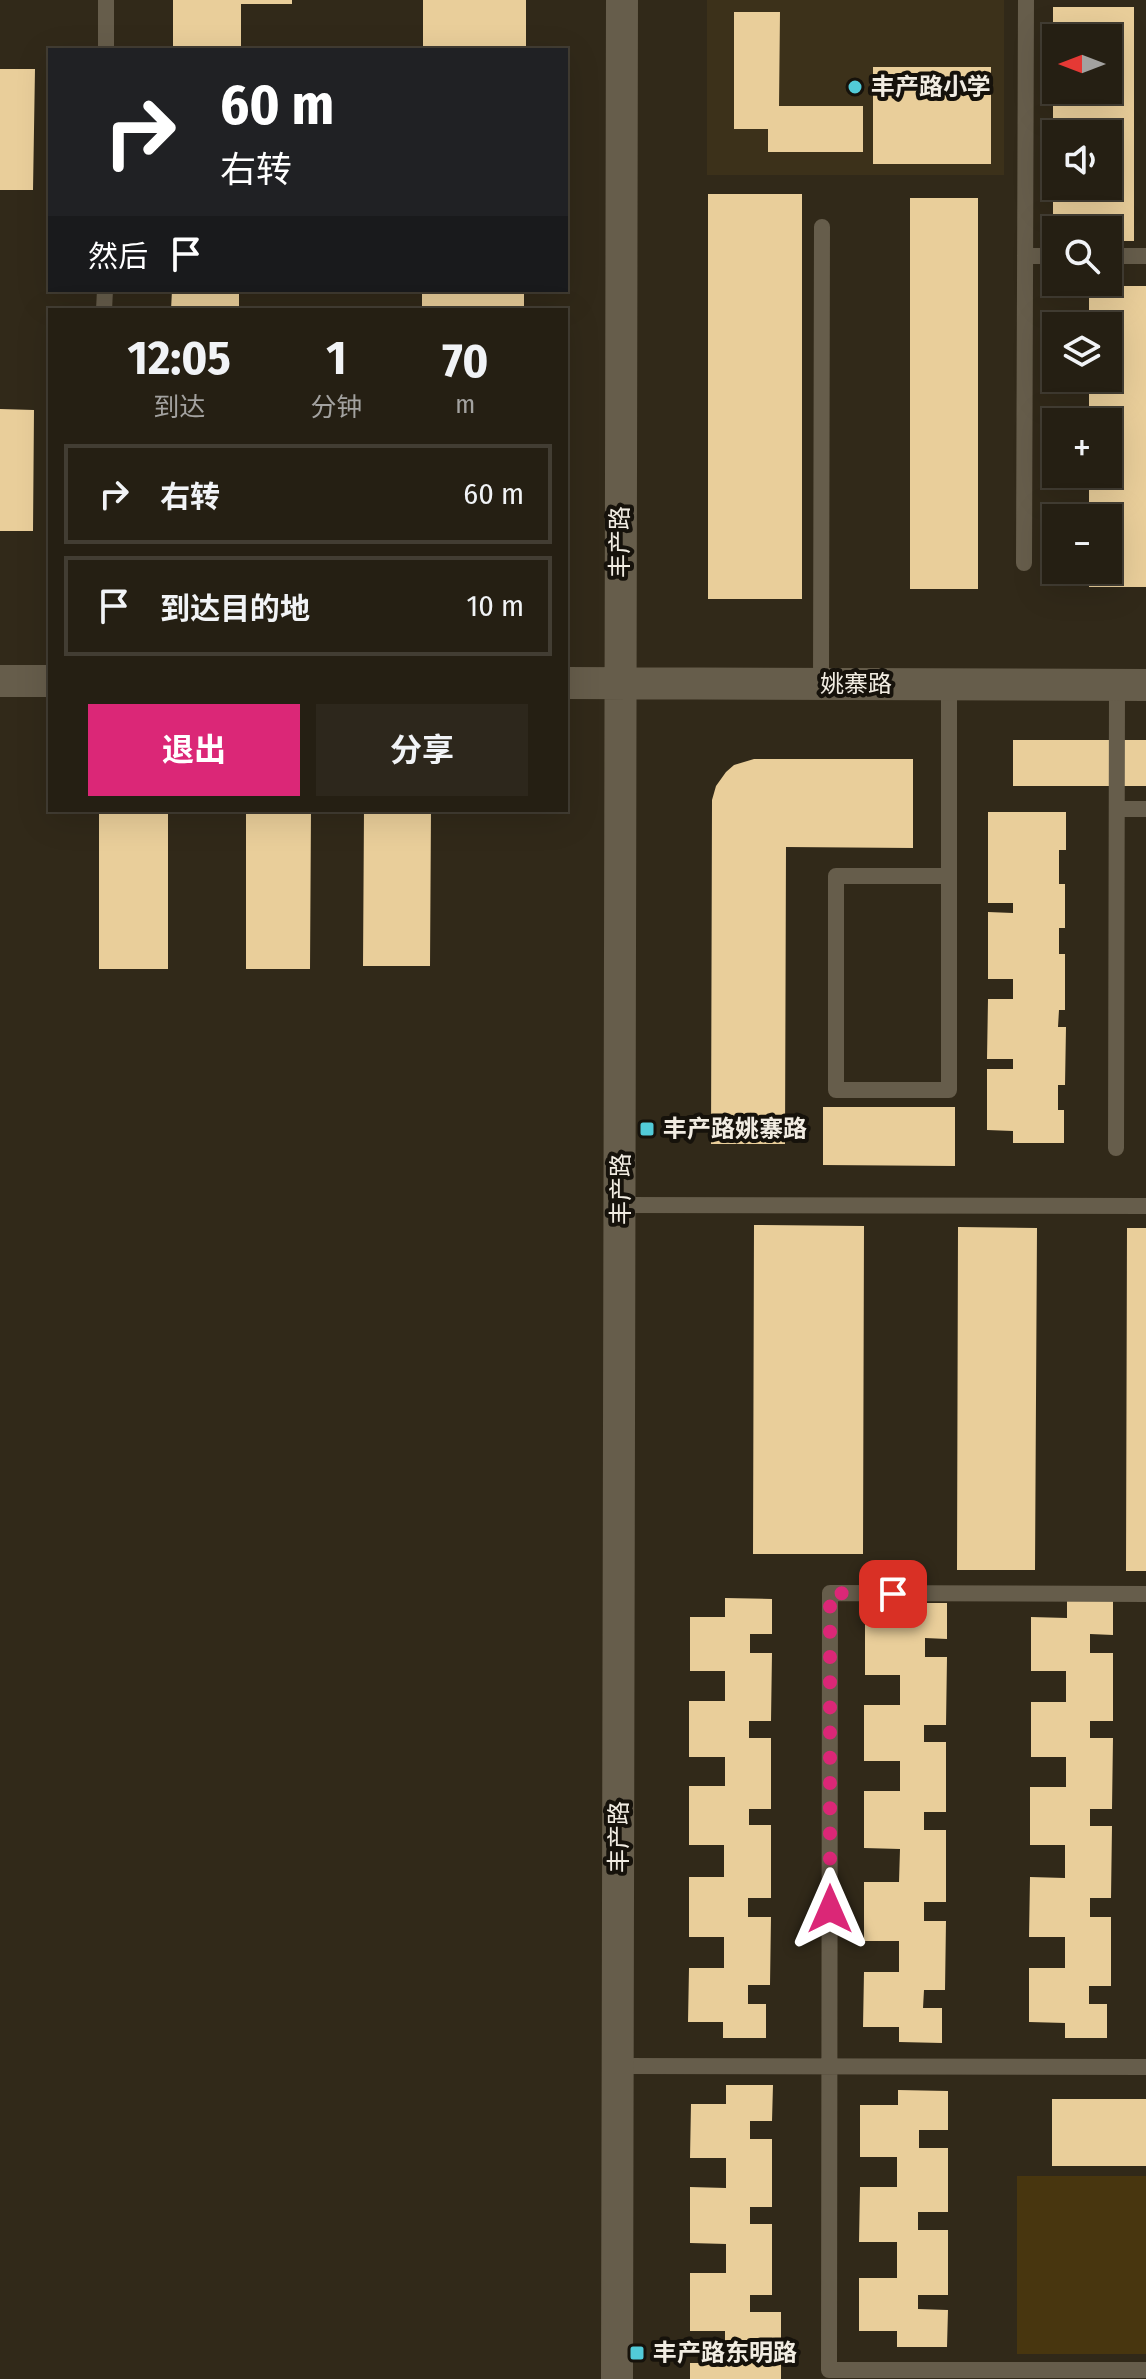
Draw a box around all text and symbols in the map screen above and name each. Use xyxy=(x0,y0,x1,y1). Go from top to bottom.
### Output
north arrow xyxy=(1042,24,1122,104)
map controls xyxy=(1042,24,1122,584)
text: 60 m xyxy=(220,72,334,139)
place label: 丰产路小学 xyxy=(871,73,991,101)
marker: 丰产路小学 xyxy=(846,78,864,96)
icon: right xyxy=(88,80,192,184)
button: sound xyxy=(1042,120,1122,200)
text: 右转 xyxy=(220,148,292,192)
button: search xyxy=(1042,216,1122,296)
icon: arrive xyxy=(164,232,208,276)
text: 然后 xyxy=(88,239,148,275)
button: layers xyxy=(1042,312,1122,392)
text: 12:05 xyxy=(128,329,231,387)
text: 1 xyxy=(326,329,347,387)
text: 70 xyxy=(442,332,488,390)
text: m xyxy=(455,389,475,420)
text: 到达 xyxy=(153,392,205,423)
text: 分钟 xyxy=(311,392,363,423)
button: + xyxy=(1042,408,1122,488)
icon: right xyxy=(92,472,136,516)
text: 60 m xyxy=(463,476,524,512)
text: 右转 xyxy=(160,479,220,515)
button: − xyxy=(1042,504,1122,584)
street label: 丰产路 xyxy=(606,506,634,578)
icon: arrive xyxy=(92,584,136,628)
text: 10 m xyxy=(467,588,524,624)
text: 到达目的地 xyxy=(160,591,310,627)
street label: 姚寨路 xyxy=(820,670,892,698)
button: 退出 xyxy=(88,704,300,796)
button: 分享 xyxy=(316,704,528,796)
place label: 丰产路姚寨路 xyxy=(663,1115,807,1143)
marker: 丰产路姚寨路 xyxy=(638,1120,656,1138)
street label: 丰产路 xyxy=(607,1153,635,1225)
pin xyxy=(859,1560,927,1628)
icon: arrive xyxy=(871,1572,915,1616)
street label: 丰产路 xyxy=(605,1801,633,1873)
position arrow xyxy=(788,1867,872,1951)
place label: 丰产路东明路 xyxy=(653,2339,797,2367)
marker: 丰产路东明路 xyxy=(628,2344,646,2362)

